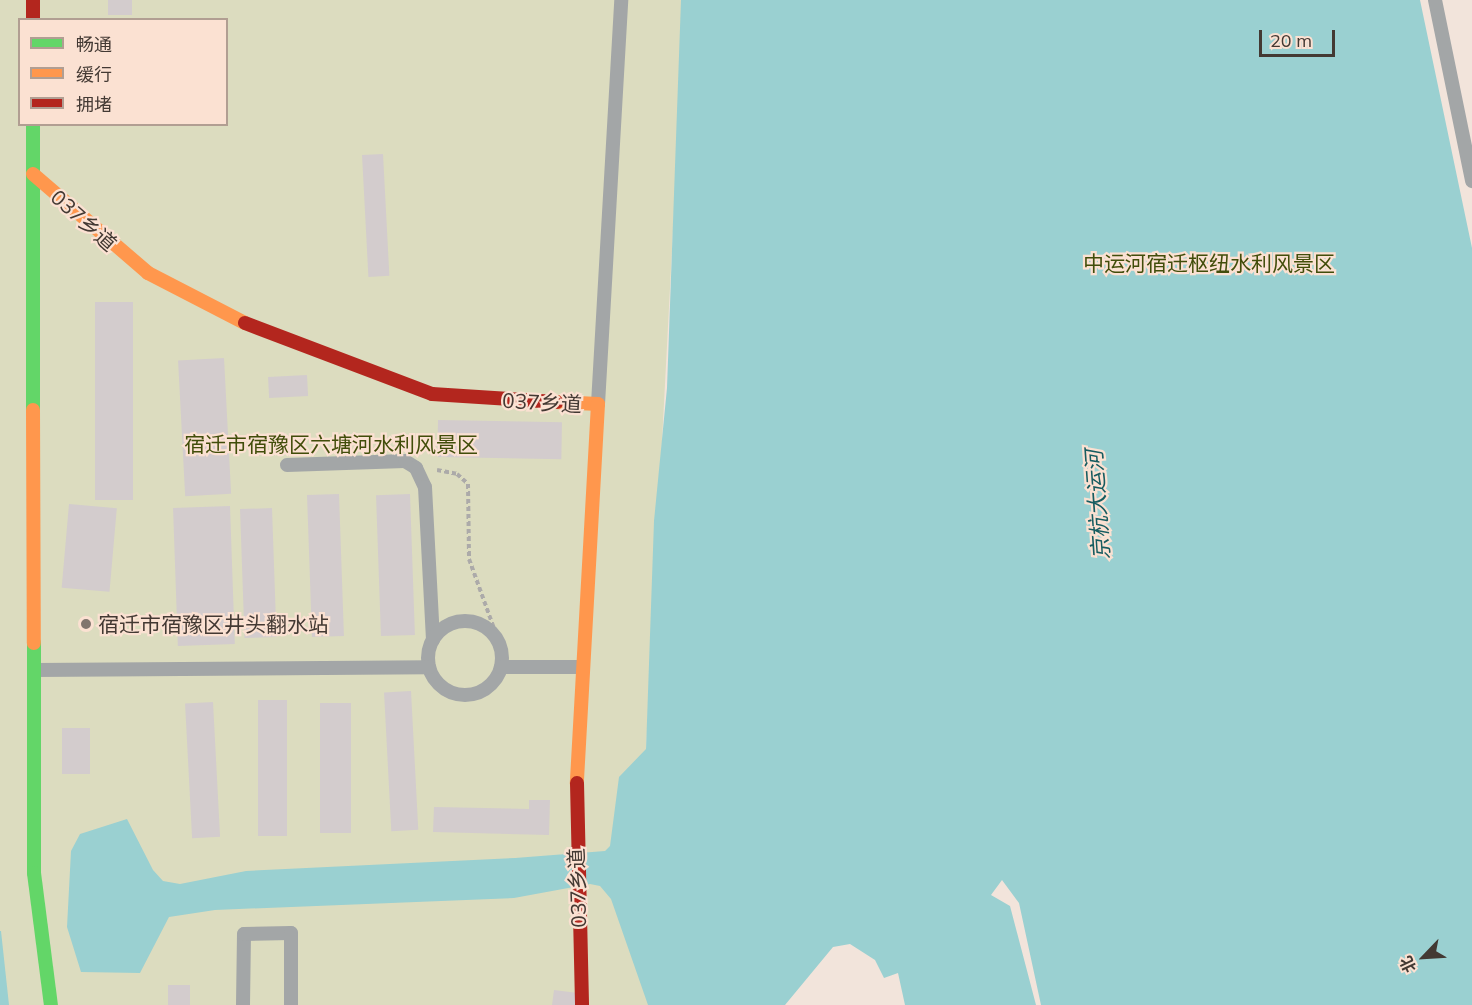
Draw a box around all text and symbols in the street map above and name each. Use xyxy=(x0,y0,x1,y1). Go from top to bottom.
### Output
legend xyxy=(18,18,228,126)
scale bar xyxy=(1262,18,1338,56)
text: 20 m xyxy=(1270,29,1312,52)
text: 畅通 xyxy=(76,33,112,56)
text: 缓行 xyxy=(76,63,112,86)
text: 拥堵 xyxy=(76,93,112,116)
street label: 037乡道 xyxy=(46,184,122,256)
park label: 中运河宿迁枢纽水利风景区 xyxy=(1083,250,1335,276)
street label: 037乡道 xyxy=(501,387,583,417)
park label: 宿迁市宿豫区六塘河水利风景区 xyxy=(184,431,478,457)
water label: 京杭大运河 xyxy=(1081,449,1115,561)
place label: 宿迁市宿豫区井头翻水站 xyxy=(98,611,329,637)
marker: 宿迁市宿豫区井头翻水站 xyxy=(79,617,93,631)
street label: 037乡道 xyxy=(563,848,591,928)
north arrow xyxy=(1394,927,1454,987)
text: 北 xyxy=(1395,953,1420,976)

